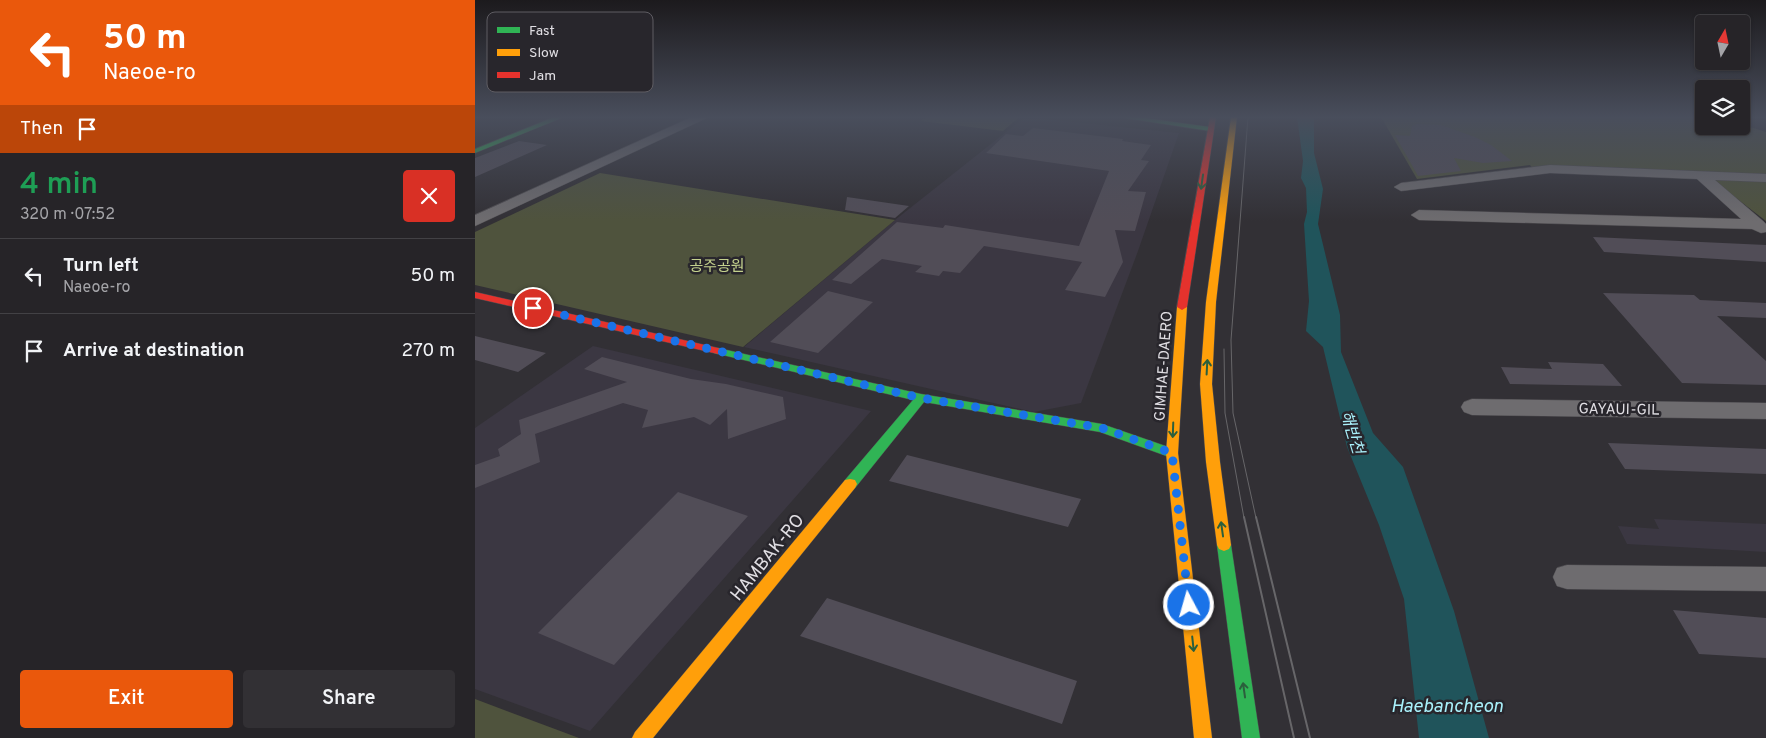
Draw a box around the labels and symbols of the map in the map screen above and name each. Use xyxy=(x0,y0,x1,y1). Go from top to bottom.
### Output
legend xyxy=(487,12,653,92)
north arrow xyxy=(1695,15,1750,70)
text: Fast xyxy=(529,23,555,40)
text: Slow xyxy=(529,45,559,62)
text: Jam xyxy=(529,68,556,85)
one-way arrow xyxy=(1197,174,1207,190)
park label: 공주공원 xyxy=(689,258,745,277)
pin xyxy=(512,287,554,329)
street label: GIMHAE-DAERO xyxy=(1151,310,1178,422)
one-way arrow xyxy=(1202,359,1211,375)
street label: GAYAUI-GIL xyxy=(1578,400,1660,421)
water label: 해반천 xyxy=(1335,409,1368,459)
one-way arrow xyxy=(1168,422,1178,438)
street label: HAMBAK-RO xyxy=(726,510,810,606)
one-way arrow xyxy=(1217,521,1227,537)
position arrow xyxy=(1162,578,1214,630)
one-way arrow xyxy=(1188,636,1198,652)
one-way arrow xyxy=(1239,682,1249,698)
water label: Haebancheon xyxy=(1391,695,1504,719)

